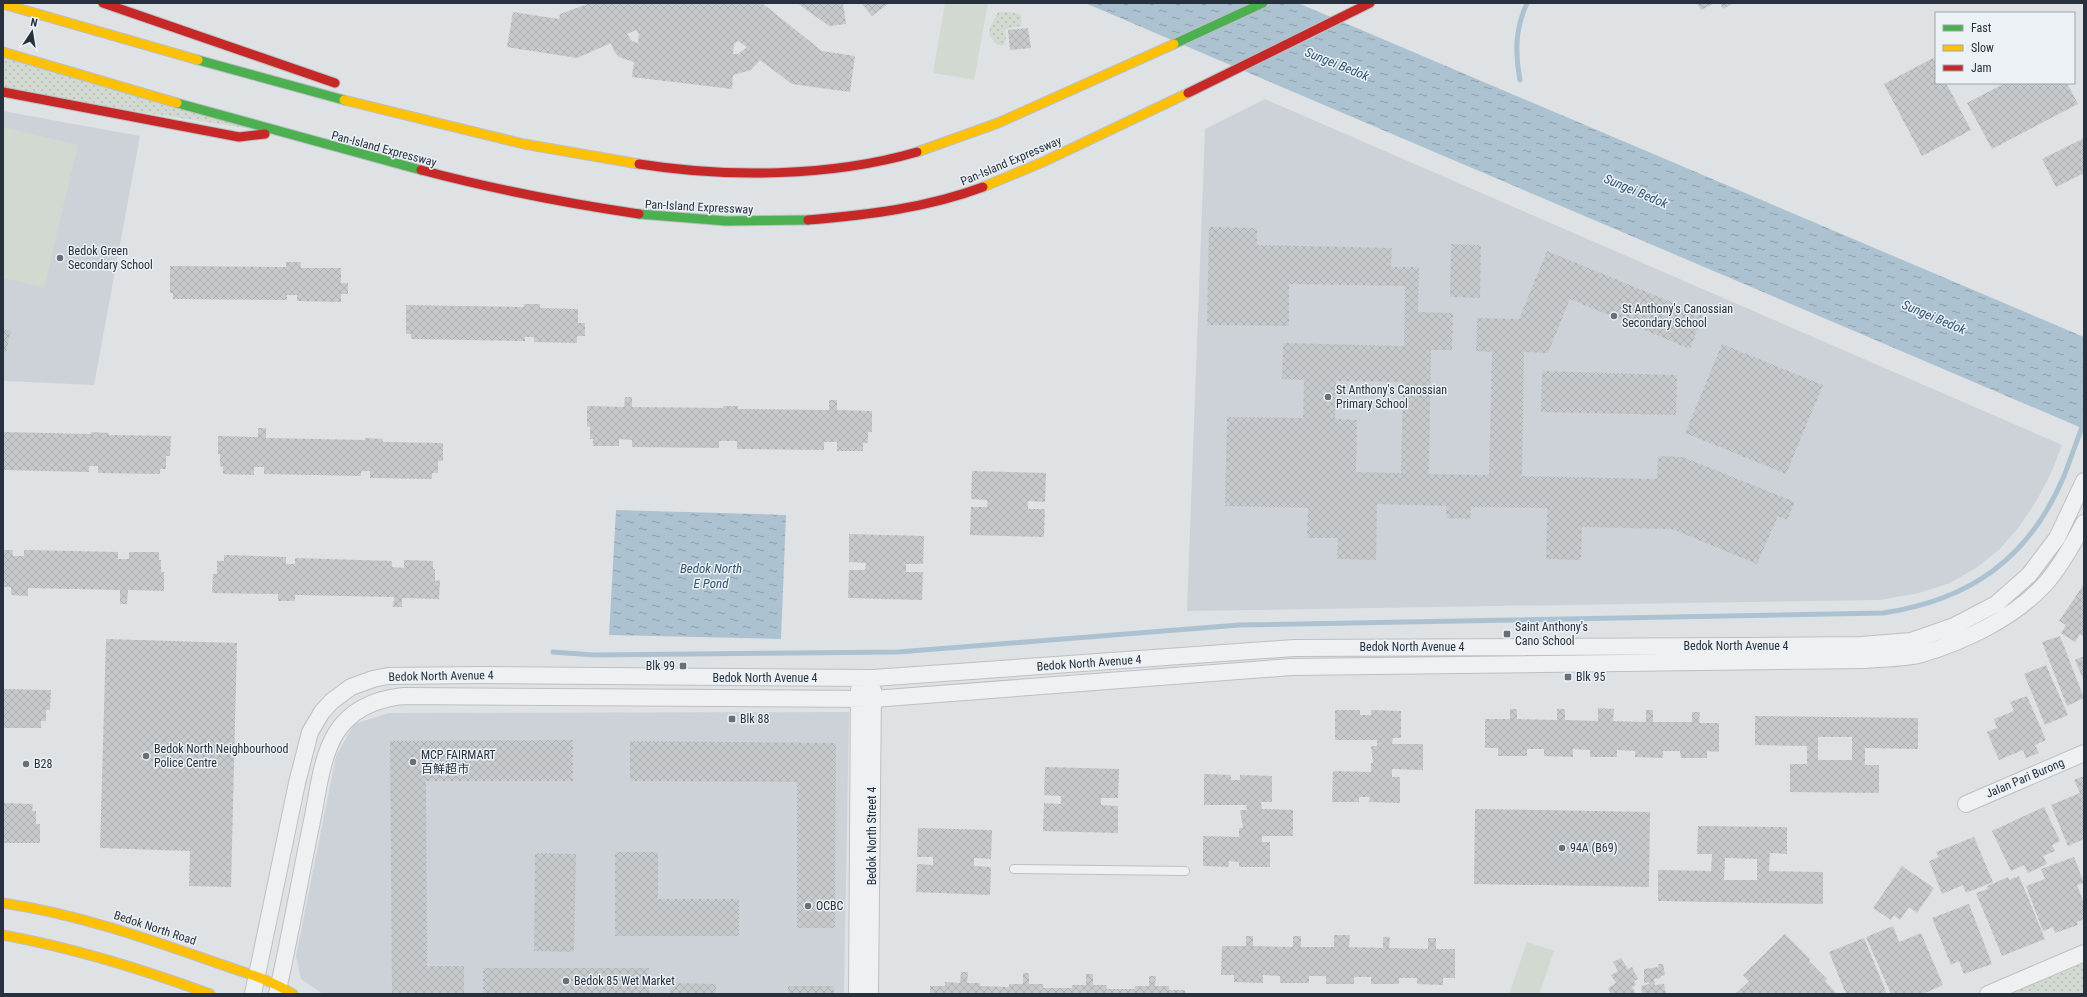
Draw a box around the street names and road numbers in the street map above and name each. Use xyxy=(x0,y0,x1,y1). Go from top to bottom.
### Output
street label: Pan-Island Expressway xyxy=(330,128,438,170)
street label: Pan-Island Expressway xyxy=(958,133,1064,189)
street label: Pan-Island Expressway xyxy=(645,197,753,217)
street label: Bedok North Avenue 4 xyxy=(1683,639,1789,653)
street label: Bedok North Avenue 4 xyxy=(1359,640,1465,654)
street label: Bedok North Avenue 4 xyxy=(1036,652,1142,674)
street label: Bedok North Avenue 4 xyxy=(388,668,494,684)
street label: Bedok North Avenue 4 xyxy=(712,671,818,685)
street label: Jalan Pari Burong xyxy=(1984,755,2066,801)
street label: Bedok North Street 4 xyxy=(865,787,879,885)
street label: Bedok North Road xyxy=(112,908,198,948)

